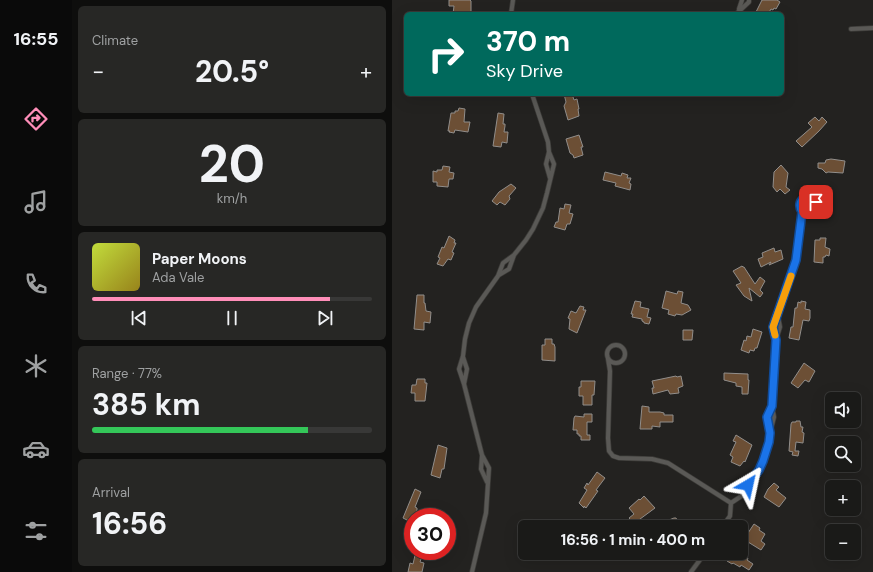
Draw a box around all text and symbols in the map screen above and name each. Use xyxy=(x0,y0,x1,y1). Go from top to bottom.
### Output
text: 370 m xyxy=(486,23,570,60)
text: 16:55 xyxy=(14,27,58,51)
icon: right xyxy=(420,28,472,80)
text: Climate xyxy=(92,32,138,49)
text: 20.5° xyxy=(195,52,269,91)
text: − xyxy=(92,57,104,86)
text: + xyxy=(360,57,372,86)
text: Sky Drive xyxy=(486,59,563,83)
icon: directions xyxy=(22,105,50,133)
text: 20 xyxy=(199,130,265,198)
pin xyxy=(799,185,833,219)
icon: music xyxy=(22,188,50,216)
text: km/h xyxy=(217,190,247,207)
icon: arrive xyxy=(805,191,827,213)
text: Paper Moons xyxy=(152,249,247,269)
text: Ada Vale xyxy=(152,269,204,286)
icon: phone xyxy=(22,270,50,298)
icon: previous xyxy=(128,307,150,329)
icon: pause xyxy=(221,307,243,329)
icon: next xyxy=(314,307,336,329)
icon: climate xyxy=(22,352,50,380)
text: Range · 77% xyxy=(92,365,162,382)
text: 385 km xyxy=(92,385,200,424)
map controls xyxy=(825,392,861,560)
button: sound xyxy=(825,392,861,428)
icon: car xyxy=(22,435,50,463)
button: search xyxy=(825,436,861,472)
position arrow xyxy=(727,464,769,506)
button: + xyxy=(825,480,861,516)
text: Arrival xyxy=(92,484,130,501)
text: 16:56 xyxy=(92,504,167,543)
speed limit sign: 30 xyxy=(404,508,456,560)
icon: filters xyxy=(22,517,50,545)
button: − xyxy=(825,524,861,560)
text: 16:56 · 1 min · 400 m xyxy=(561,530,705,550)

